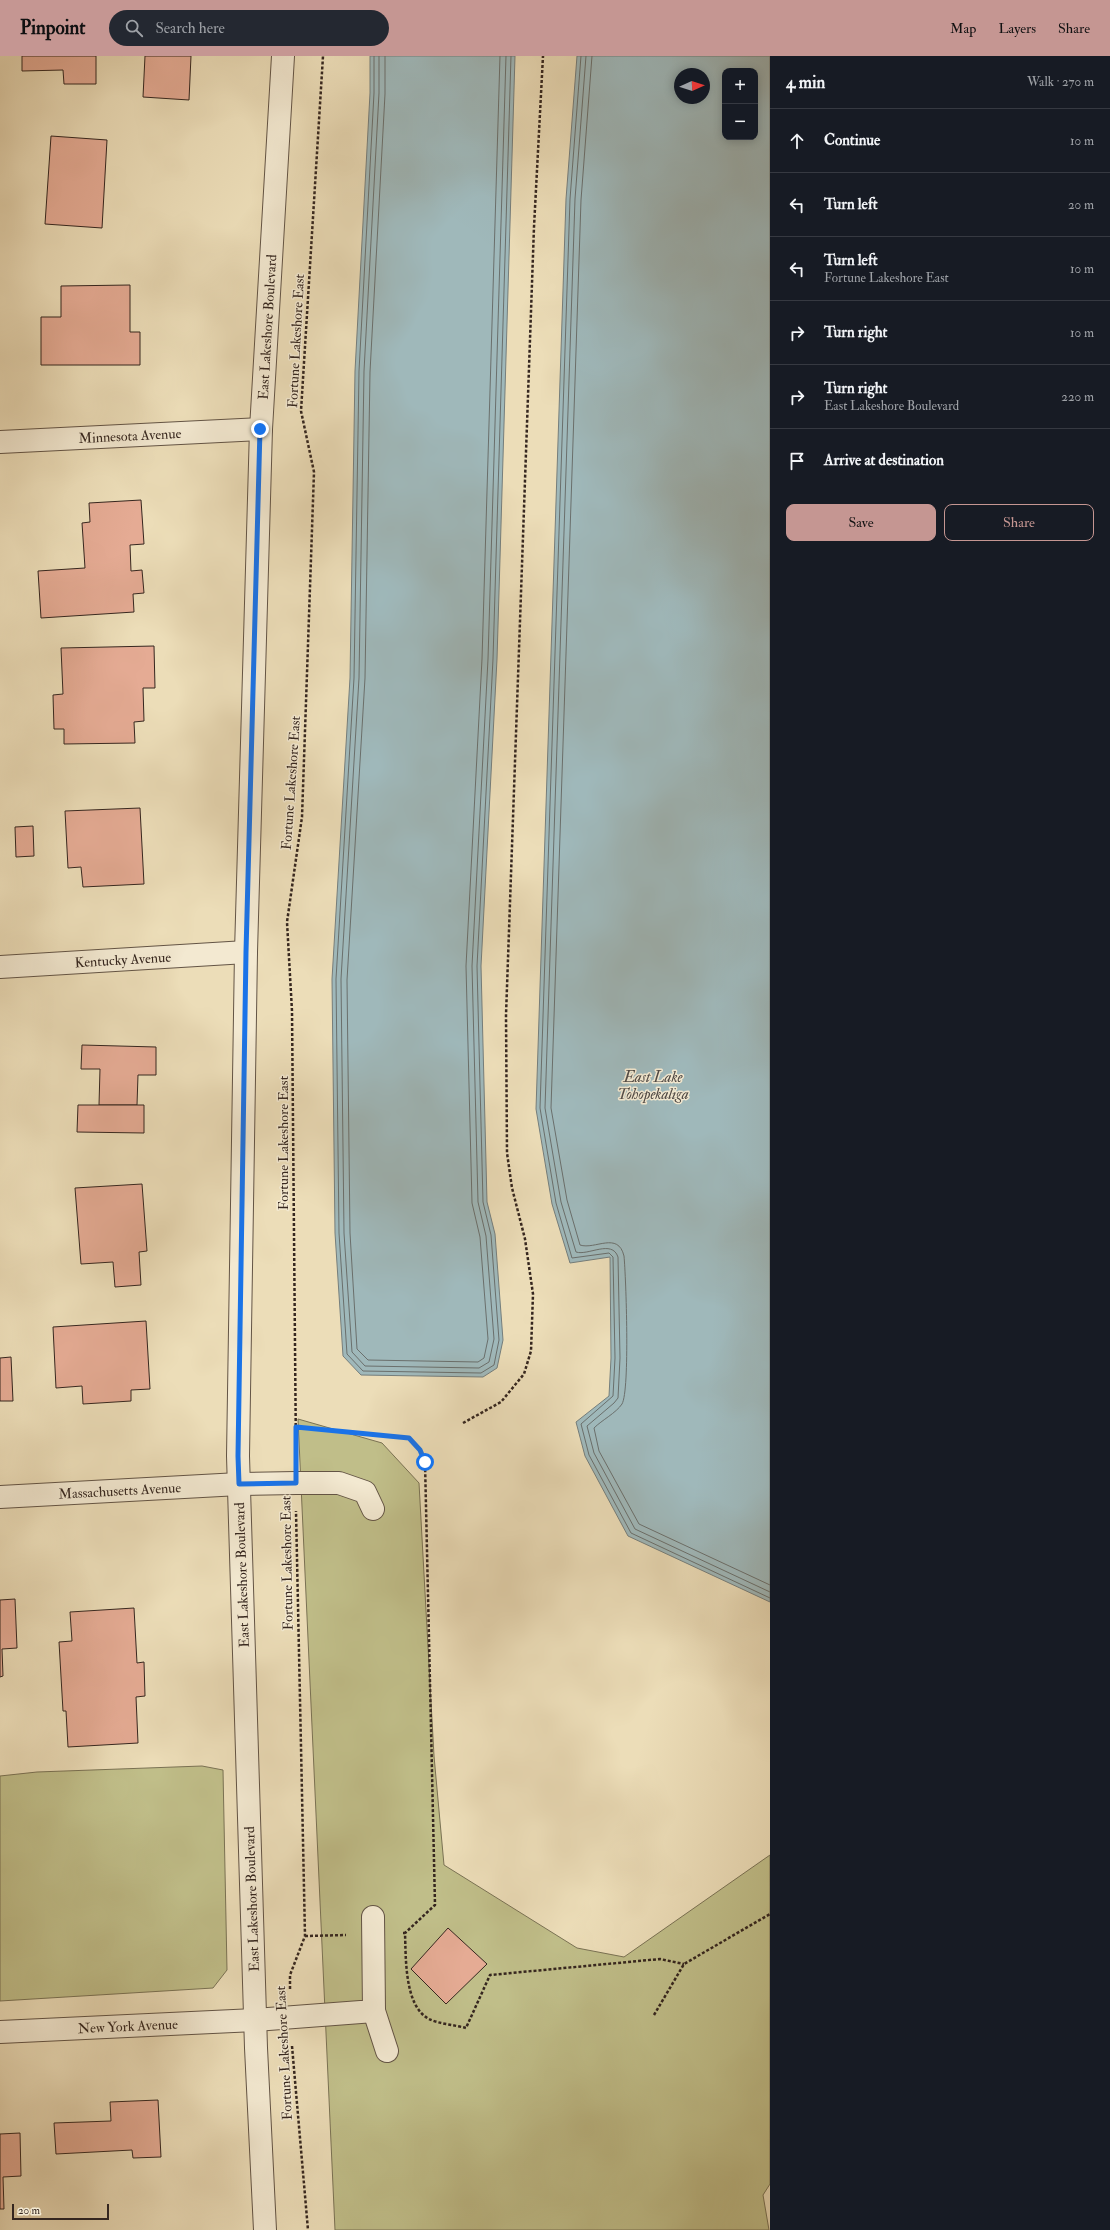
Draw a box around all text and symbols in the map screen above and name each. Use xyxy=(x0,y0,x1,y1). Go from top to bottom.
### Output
search box xyxy=(109,10,389,46)
text: Pinpoint xyxy=(20,16,85,40)
icon: search xyxy=(123,17,145,39)
text: Search here xyxy=(155,19,225,38)
text: Map xyxy=(950,20,976,37)
text: Layers xyxy=(998,20,1036,37)
text: Share xyxy=(1058,20,1090,37)
north arrow xyxy=(674,68,710,104)
map controls xyxy=(722,68,758,140)
button: + xyxy=(722,68,758,104)
text: 4 min xyxy=(786,72,825,93)
text: Walk · 270 m xyxy=(1027,74,1094,90)
button: − xyxy=(722,104,758,140)
icon: ahead xyxy=(786,130,808,152)
text: Continue xyxy=(824,131,880,150)
text: 10 m xyxy=(1070,133,1094,149)
icon: left xyxy=(786,194,808,216)
text: Turn left xyxy=(824,195,878,214)
text: 20 m xyxy=(1068,197,1094,213)
text: Turn left xyxy=(824,251,878,270)
street label: East Lakeshore Boulevard xyxy=(254,254,280,400)
icon: left xyxy=(786,258,808,280)
text: 10 m xyxy=(1070,261,1094,277)
text: Fortune Lakeshore East xyxy=(824,270,949,286)
street label: Fortune Lakeshore East xyxy=(284,273,308,409)
icon: right xyxy=(786,322,808,344)
text: Turn right xyxy=(824,323,887,342)
text: 10 m xyxy=(1070,325,1094,341)
text: Turn right xyxy=(824,379,887,398)
icon: right xyxy=(786,386,808,408)
text: 220 m xyxy=(1061,389,1094,405)
text: East Lakeshore Boulevard xyxy=(824,398,959,414)
route end xyxy=(251,420,269,438)
street label: Minnesota Avenue xyxy=(78,424,182,447)
icon: arrive xyxy=(786,450,808,472)
text: Arrive at destination xyxy=(824,451,944,470)
button: Save xyxy=(786,504,936,541)
button: Share xyxy=(944,504,1094,541)
street label: Fortune Lakeshore East xyxy=(278,715,304,851)
street label: Kentucky Avenue xyxy=(74,948,172,971)
water label: East Lake Tohopekaliga xyxy=(617,1068,689,1104)
street label: Fortune Lakeshore East xyxy=(275,1075,292,1210)
route start xyxy=(416,1453,434,1471)
street label: Massachusetts Avenue xyxy=(58,1479,182,1502)
street label: Fortune Lakeshore East xyxy=(277,1495,297,1630)
street label: East Lakeshore Boulevard xyxy=(231,1502,253,1648)
street label: East Lakeshore Boulevard xyxy=(241,1826,263,1972)
street label: Fortune Lakeshore East xyxy=(272,1985,296,2121)
street label: New York Avenue xyxy=(77,2015,178,2037)
scale bar xyxy=(12,2202,109,2221)
text: 20 m xyxy=(18,2204,40,2217)

